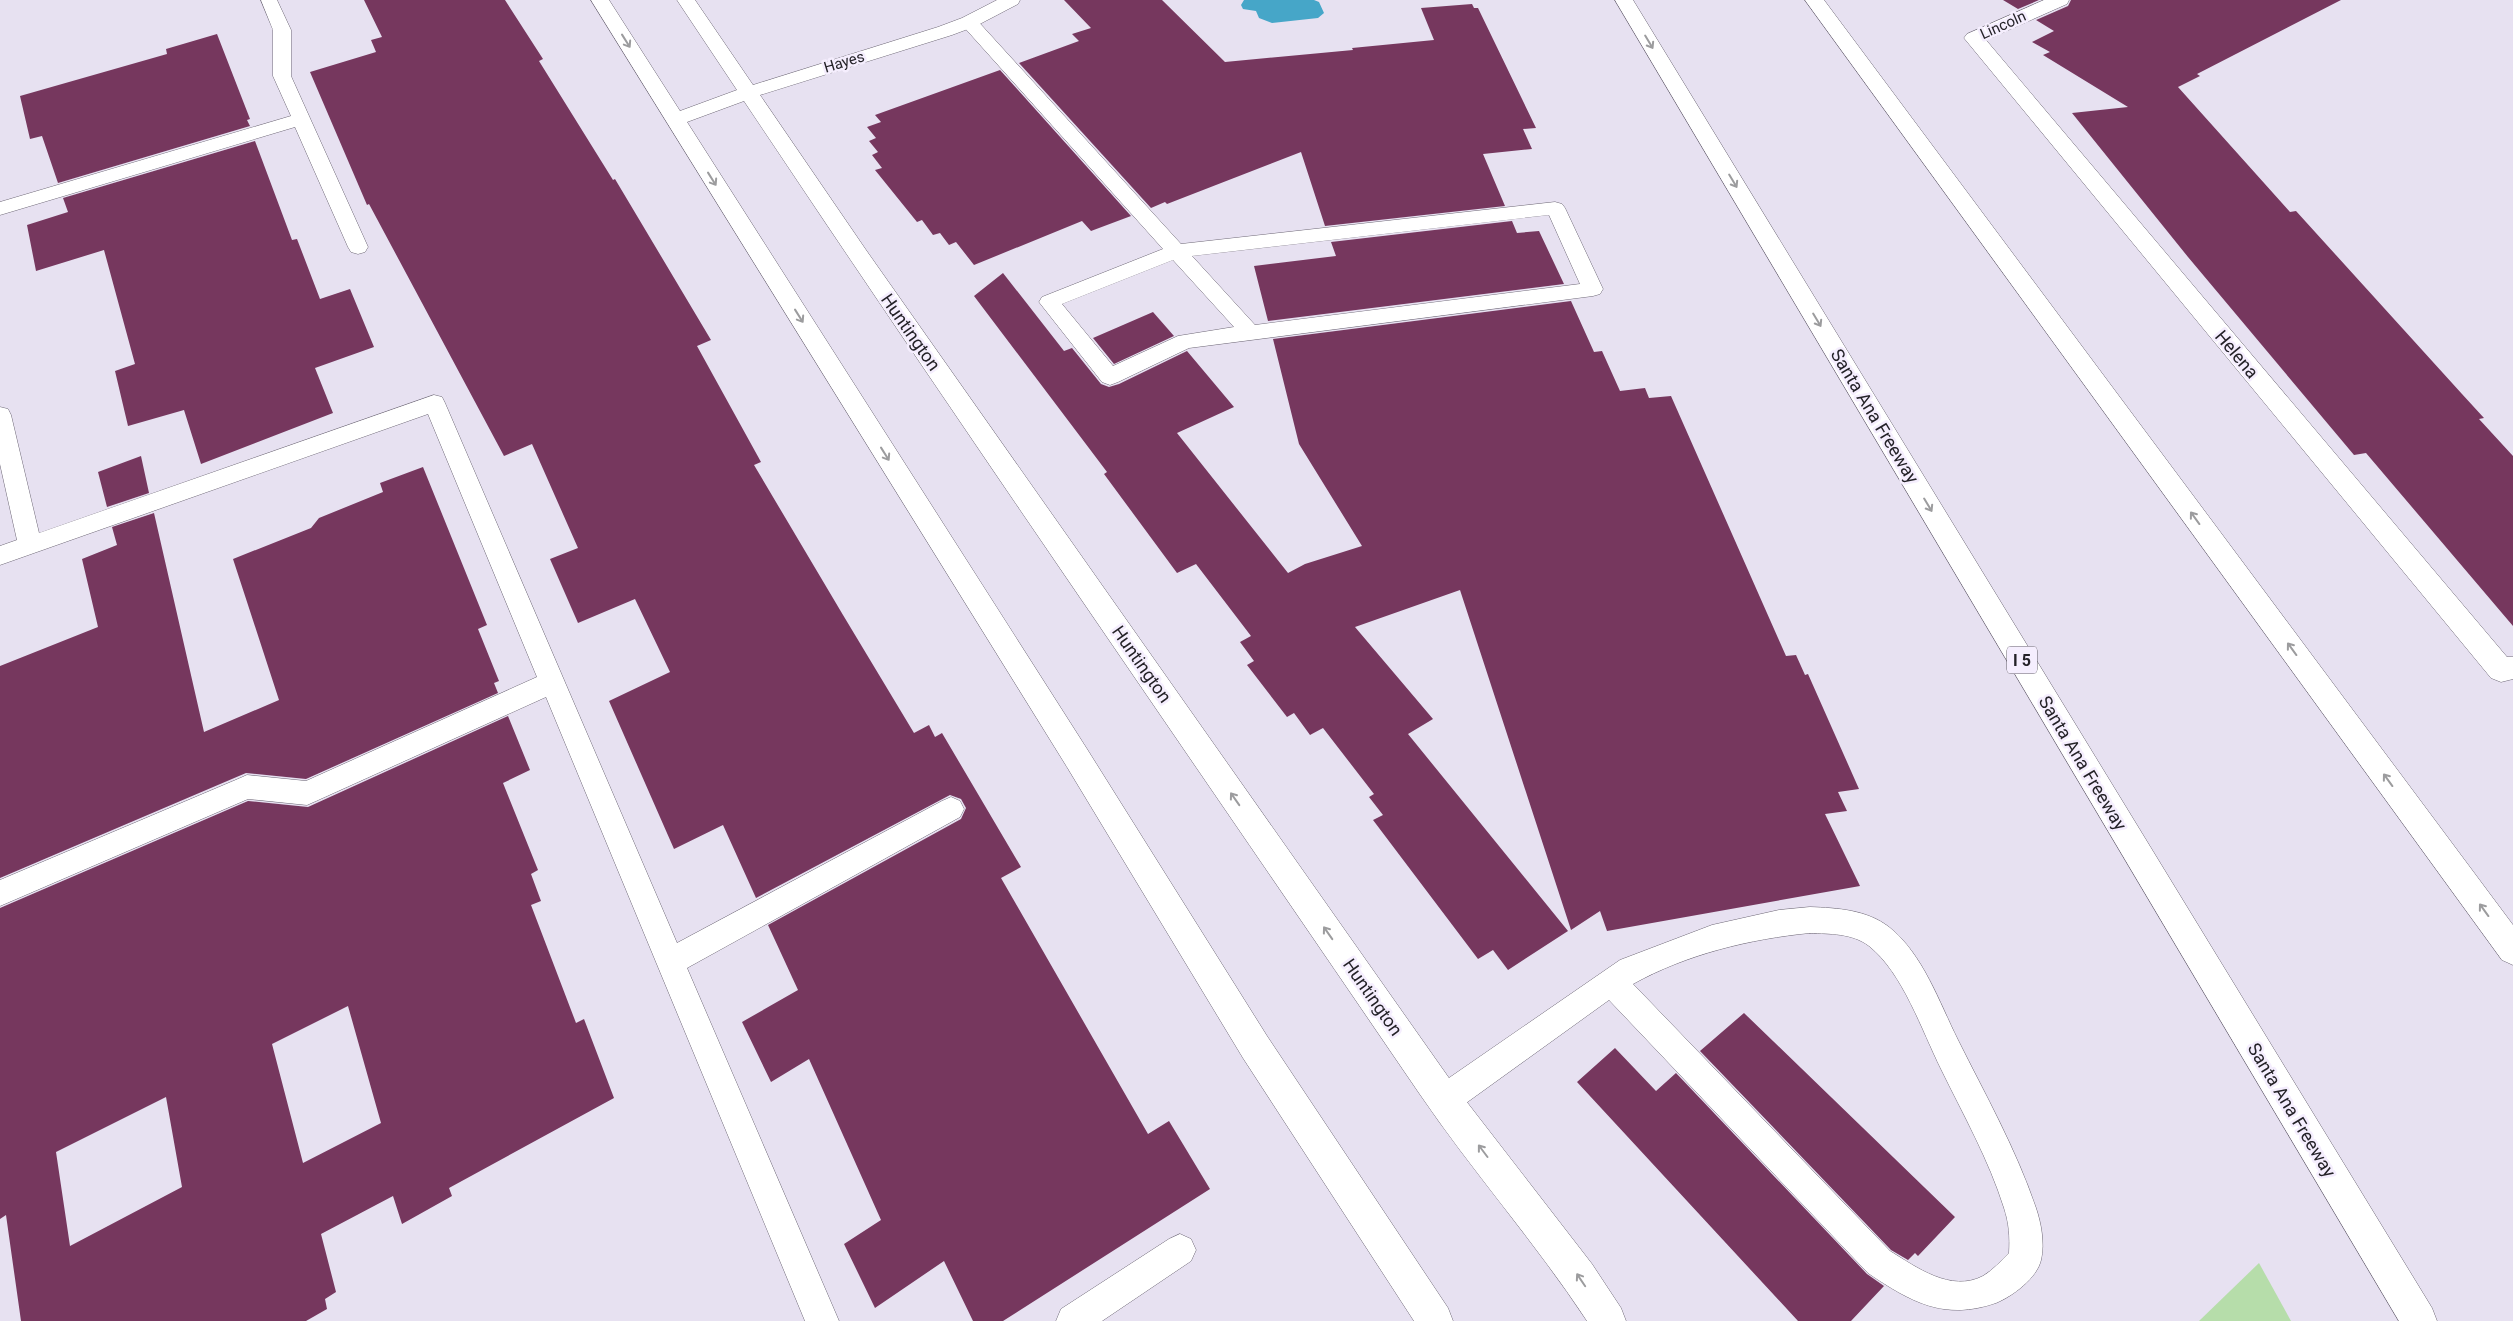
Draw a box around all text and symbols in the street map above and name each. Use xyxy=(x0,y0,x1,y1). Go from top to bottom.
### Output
street label: Lincoln xyxy=(1977,7,2029,43)
one-way arrow xyxy=(621,34,631,48)
one-way arrow xyxy=(1645,34,1655,48)
street label: Hayes xyxy=(822,47,866,77)
one-way arrow xyxy=(707,172,718,186)
one-way arrow xyxy=(1729,174,1739,188)
street label: Huntington xyxy=(877,290,945,374)
one-way arrow xyxy=(794,309,804,323)
one-way arrow xyxy=(1812,313,1822,327)
street label: Helena xyxy=(2211,326,2263,382)
street label: Santa Ana Freeway xyxy=(1827,345,1924,487)
one-way arrow xyxy=(880,447,891,461)
one-way arrow xyxy=(1923,497,1933,511)
one-way arrow xyxy=(2190,511,2200,525)
street label: Huntington xyxy=(1108,622,1176,706)
one-way arrow xyxy=(2286,643,2297,656)
road number: I 5 xyxy=(2007,646,2037,674)
street label: Santa Ana Freeway xyxy=(2035,692,2132,834)
one-way arrow xyxy=(2383,773,2393,787)
one-way arrow xyxy=(1230,792,1240,806)
one-way arrow xyxy=(2479,904,2489,918)
one-way arrow xyxy=(1323,926,1333,940)
street label: Huntington xyxy=(1339,955,1407,1039)
street label: Santa Ana Freeway xyxy=(2244,1039,2341,1181)
one-way arrow xyxy=(1478,1144,1488,1158)
one-way arrow xyxy=(1576,1274,1586,1288)

